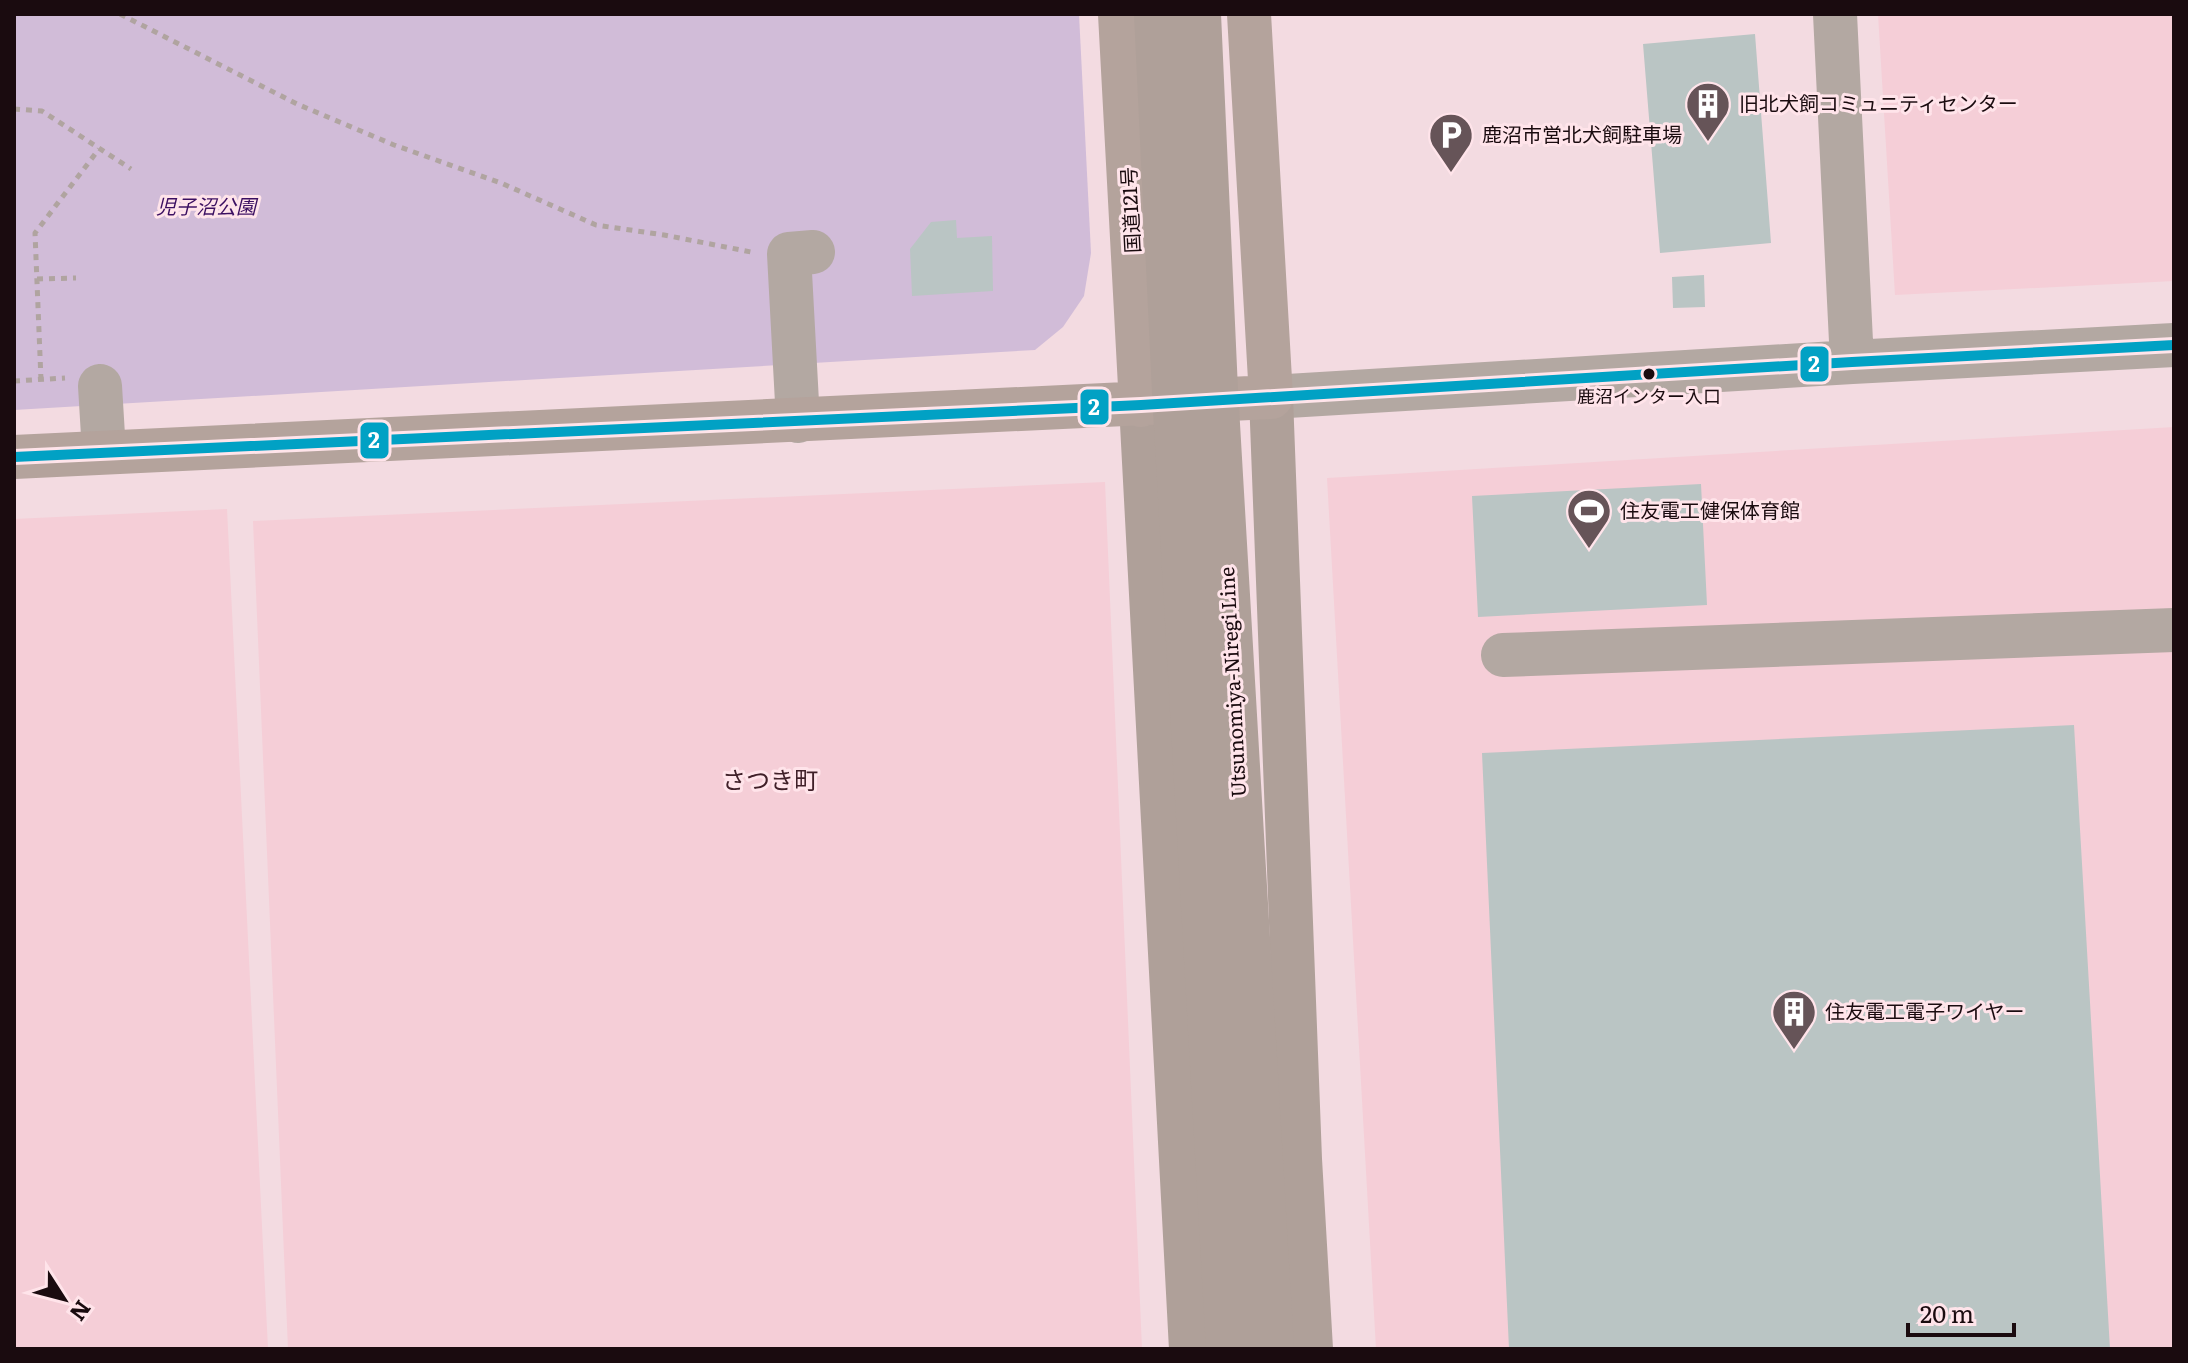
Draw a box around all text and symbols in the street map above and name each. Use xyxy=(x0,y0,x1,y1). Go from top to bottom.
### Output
building icon: 旧北犬飼コミュニティセンター xyxy=(1684,80,1732,143)
place label: 旧北犬飼コミュニティセンター xyxy=(1739,87,2018,117)
parking icon: 鹿沼市営北犬飼駐車場 xyxy=(1427,111,1475,174)
place label: 鹿沼市営北犬飼駐車場 xyxy=(1482,118,1682,148)
street label: 国道121号 xyxy=(1112,166,1146,254)
park label: 児子沼公園 xyxy=(156,190,259,220)
line badge: 2 xyxy=(1799,345,1830,383)
text: 2 xyxy=(1808,346,1820,379)
marker: 鹿沼インター入口 xyxy=(1641,366,1657,382)
place label: 鹿沼インター入口 xyxy=(1577,382,1721,409)
line badge: 2 xyxy=(1079,388,1110,426)
text: 2 xyxy=(1088,389,1100,422)
line badge: 2 xyxy=(359,421,390,460)
text: 2 xyxy=(368,422,380,455)
sports icon: 住友電工健保体育館 xyxy=(1565,487,1613,550)
place label: 住友電工健保体育館 xyxy=(1620,494,1800,524)
street label: Utsunomiya-Niregi Line xyxy=(1210,566,1252,798)
district label: さつき町 xyxy=(722,761,818,796)
building icon: 住友電工電子ワイヤー xyxy=(1770,988,1818,1051)
place label: 住友電工電子ワイヤー xyxy=(1825,995,2024,1025)
north arrow xyxy=(24,1259,104,1339)
scale bar xyxy=(1908,1287,2014,1337)
text: N xyxy=(63,1294,100,1329)
text: 20 m xyxy=(1920,1295,1974,1330)

